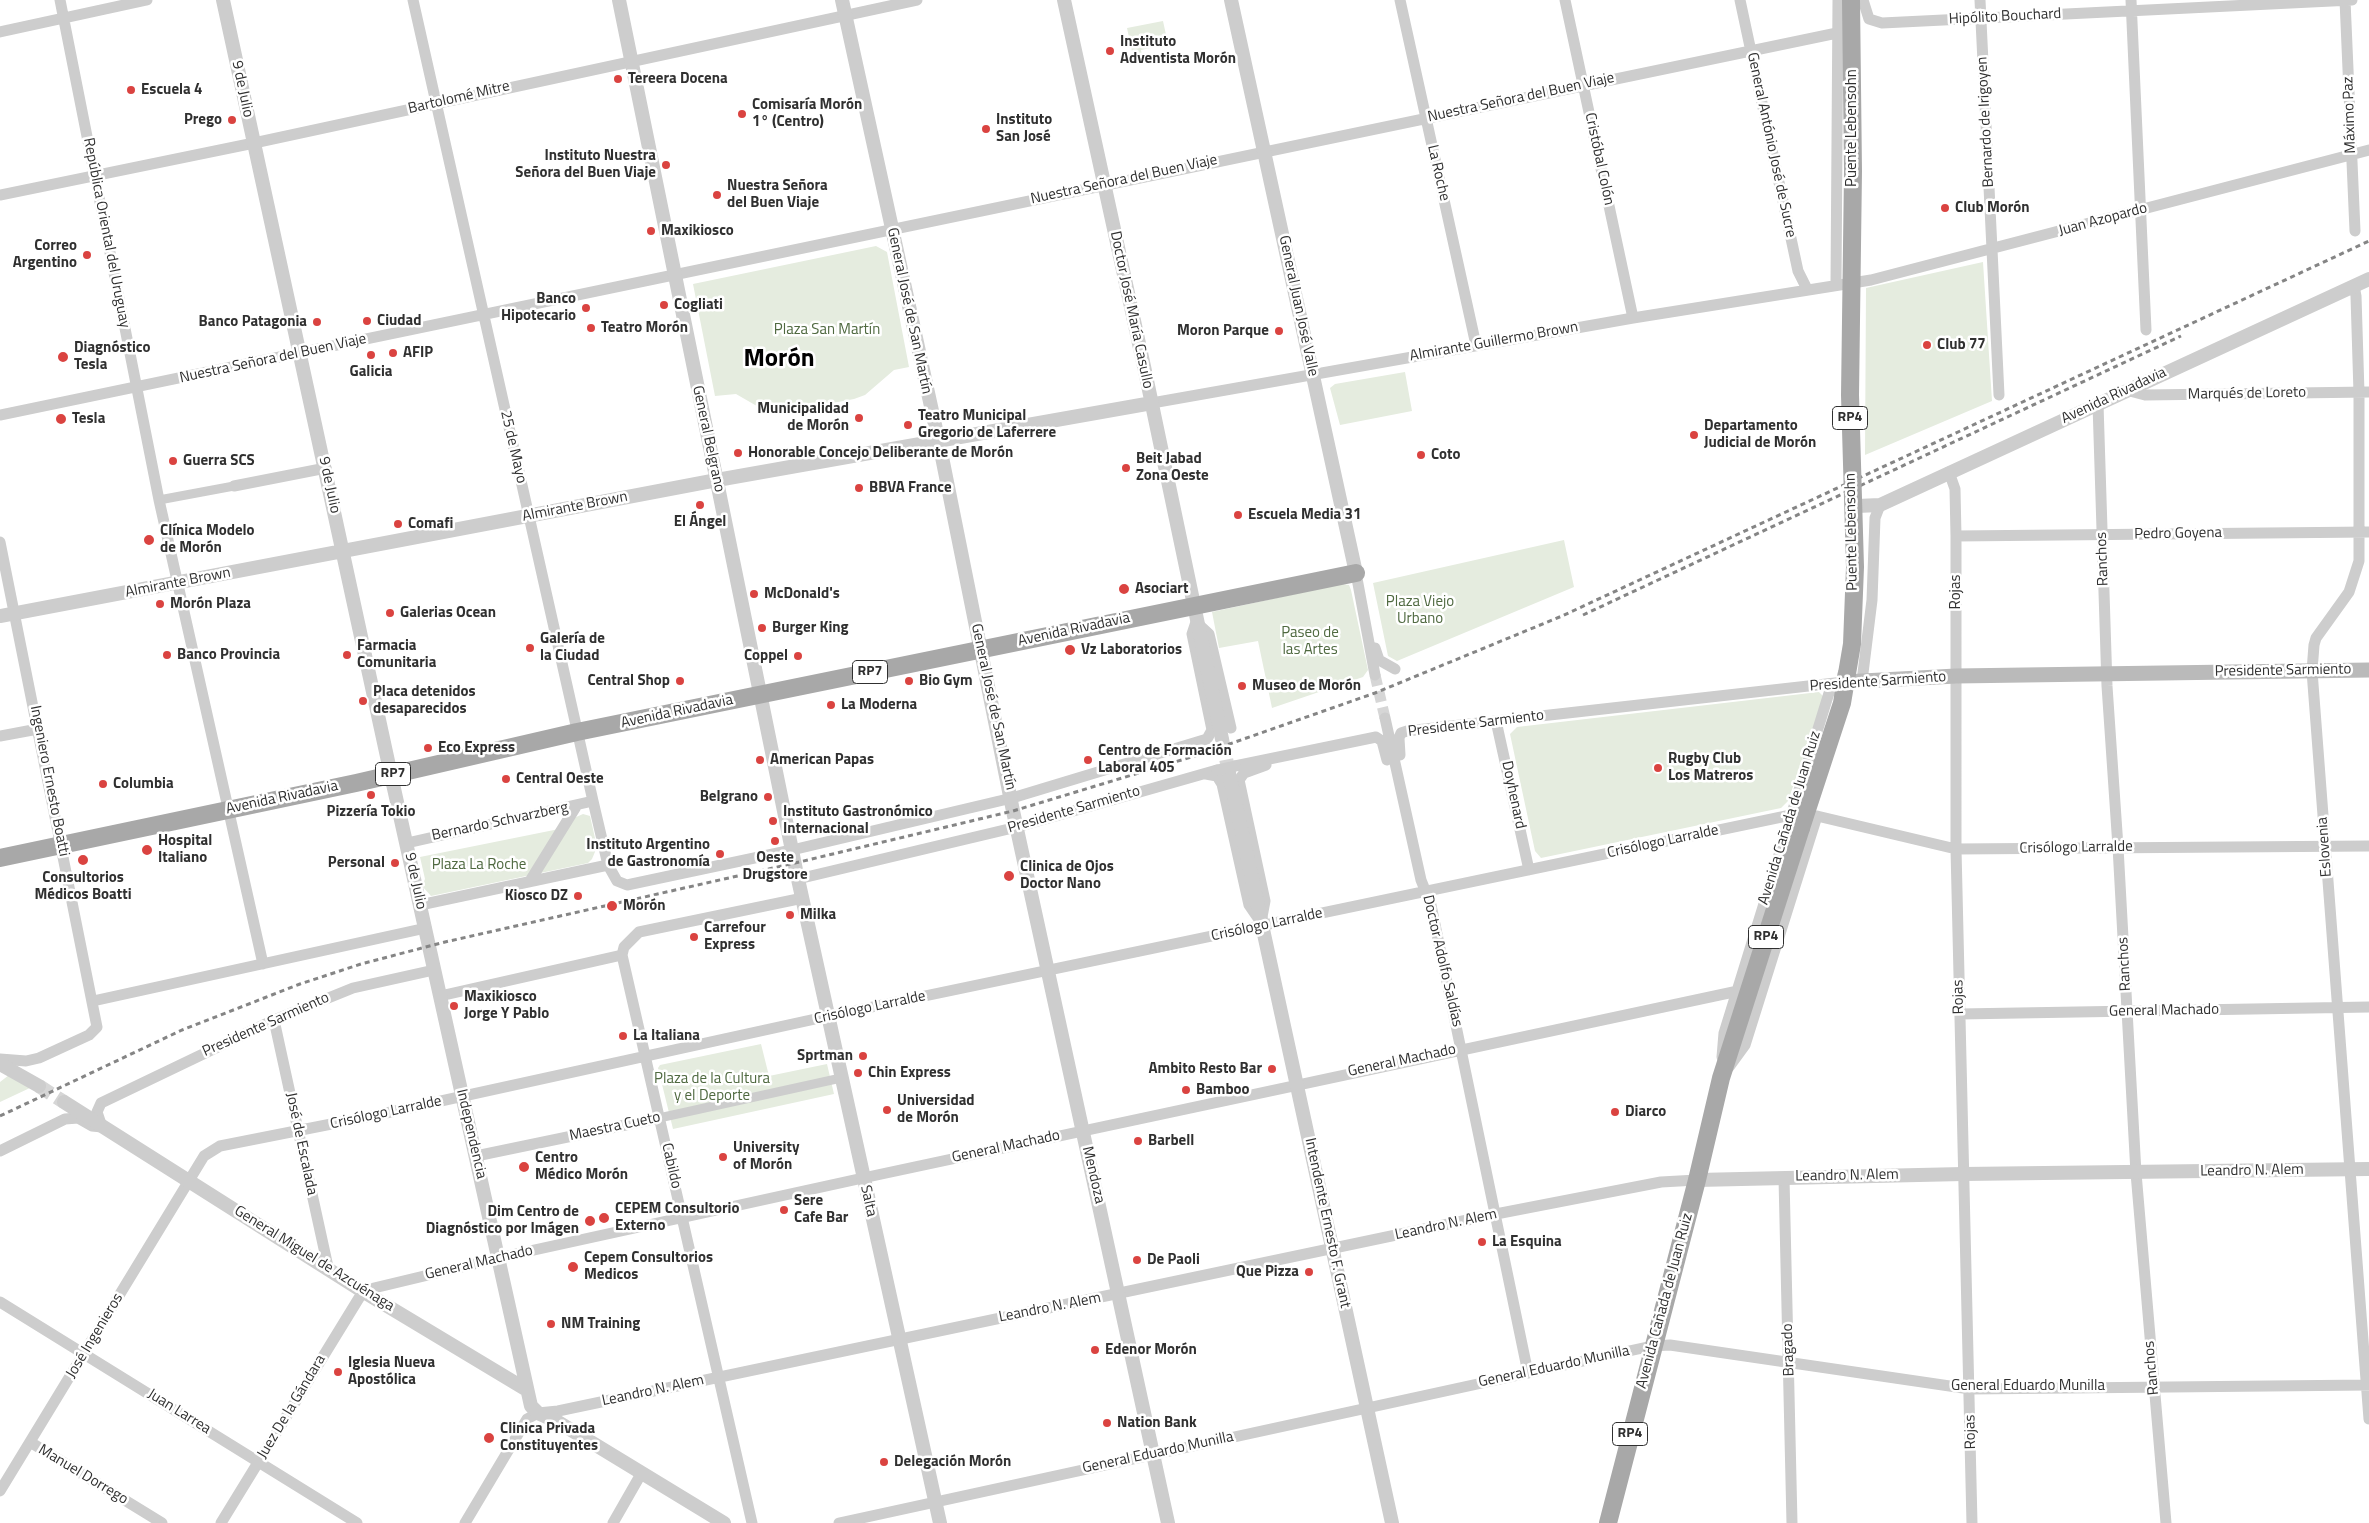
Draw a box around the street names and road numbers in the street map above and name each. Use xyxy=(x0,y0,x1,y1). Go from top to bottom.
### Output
street label: Hipólito Bouchard xyxy=(1948,5,2062,29)
street label: General António José de Sucre xyxy=(1743,51,1799,239)
street label: Bernardo de Irigoyen xyxy=(1974,56,1998,188)
street label: 9 de Julio xyxy=(227,59,257,119)
street label: Nuestra Señora del Buen Viaje xyxy=(1426,69,1616,127)
street label: Puente Lebensohn xyxy=(1843,69,1861,187)
street label: Máximo Paz xyxy=(2340,76,2360,154)
street label: Bartolomé Mitre xyxy=(406,78,512,118)
street label: Cristóbal Colón xyxy=(1580,111,1618,207)
street label: República Oriental del Uruguay xyxy=(79,136,133,330)
street label: La Roche xyxy=(1423,143,1453,203)
street label: Nuestra Señora del Buen Viaje xyxy=(1029,151,1219,209)
street label: Juan Azopardo xyxy=(2057,200,2149,240)
street label: General José de San Martín xyxy=(883,226,935,396)
street label: Doctor José María Casullo xyxy=(1105,230,1157,390)
street label: General Juan José Valle xyxy=(1274,234,1322,378)
street label: Almirante Guillermo Brown xyxy=(1408,318,1580,366)
street label: Nuestra Señora del Buen Viaje xyxy=(178,330,368,388)
street label: Avenida Rivadavia xyxy=(2059,364,2169,428)
street label: General Belgrano xyxy=(688,384,728,494)
street label: Marqués de Loreto xyxy=(2188,384,2306,404)
road number: RP4 xyxy=(1832,406,1868,429)
street label: 25 de Mayo xyxy=(496,409,530,485)
street label: 9 de Julio xyxy=(314,455,344,515)
street label: Puente Lebensohn xyxy=(1842,473,1862,591)
street label: Almirante Brown xyxy=(521,488,629,526)
street label: Pedro Goyena xyxy=(2134,524,2222,544)
street label: Ranchos xyxy=(2093,532,2113,586)
street label: Almirante Brown xyxy=(124,564,232,602)
street label: Rojas xyxy=(1947,575,1965,609)
street label: Avenida Rivadavia xyxy=(1016,609,1132,651)
street label: General José de San Martín xyxy=(967,622,1019,792)
road number: RP7 xyxy=(852,660,888,684)
street label: Presidente Sarmiento xyxy=(2214,661,2352,681)
street label: Presidente Sarmiento xyxy=(1809,668,1947,696)
street label: Avenida Rivadavia xyxy=(619,691,735,733)
street label: Ingeniero Ernesto Boatti xyxy=(26,704,72,858)
street label: Presidente Sarmiento xyxy=(1407,707,1545,741)
street label: Avenida Cañada de Juan Ruiz xyxy=(1755,729,1825,907)
street label: Doyhenard xyxy=(1497,759,1529,831)
road number: RP7 xyxy=(376,762,410,786)
street label: Avenida Rivadavia xyxy=(224,777,340,819)
street label: Presidente Sarmiento xyxy=(1006,782,1142,838)
street label: Bernardo Schvarzberg xyxy=(430,799,570,845)
street label: Eslovenia xyxy=(2314,816,2336,878)
street label: Crisólogo Larralde xyxy=(1606,821,1720,863)
street label: Crisólogo Larralde xyxy=(2019,838,2133,858)
street label: 9 de Julio xyxy=(400,851,430,911)
street label: Doctor Adolfo Saldías xyxy=(1418,893,1466,1029)
street label: Crisólogo Larralde xyxy=(1210,904,1324,946)
road number: RP4 xyxy=(1748,926,1784,949)
street label: Ranchos xyxy=(2115,936,2135,992)
street label: Rojas xyxy=(1950,979,1968,1015)
street label: Crisólogo Larralde xyxy=(813,987,927,1029)
street label: Presidente Sarmiento xyxy=(200,989,332,1061)
street label: General Machado xyxy=(2109,1001,2219,1021)
street label: General Machado xyxy=(1346,1041,1458,1081)
street label: Independencia xyxy=(452,1087,490,1181)
street label: José de Escalada xyxy=(281,1091,321,1197)
street label: Crisólogo Larralde xyxy=(329,1092,443,1134)
street label: Maestra Cueto xyxy=(568,1109,662,1145)
street label: General Machado xyxy=(950,1127,1062,1167)
street label: Intendente Ernesto F. Grant xyxy=(1300,1136,1354,1310)
street label: Cabildo xyxy=(657,1141,685,1191)
street label: Mendoza xyxy=(1078,1145,1108,1205)
street label: Leandro N. Alem xyxy=(2200,1161,2304,1181)
street label: Leandro N. Alem xyxy=(1795,1166,1899,1186)
street label: Salta xyxy=(856,1184,880,1218)
street label: General Miguel de Azcuénaga xyxy=(231,1202,397,1316)
street label: Leandro N. Alem xyxy=(1393,1205,1499,1245)
street label: Avenida Cañada de Juan Ruiz xyxy=(1633,1211,1697,1391)
street label: General Machado xyxy=(423,1242,535,1284)
street label: Leandro N. Alem xyxy=(997,1289,1103,1327)
street label: José Ingenieros xyxy=(63,1290,127,1382)
street label: Bragado xyxy=(1779,1323,1799,1377)
street label: Ranchos xyxy=(2141,1340,2163,1396)
street label: General Eduardo Munilla xyxy=(1477,1342,1631,1392)
street label: Juez De la Gándara xyxy=(254,1352,330,1462)
street label: Leandro N. Alem xyxy=(600,1371,706,1411)
street label: General Eduardo Munilla xyxy=(1951,1377,2105,1395)
street label: Juan Larrea xyxy=(144,1386,214,1438)
street label: Rojas xyxy=(1962,1414,1980,1450)
road number: RP4 xyxy=(1612,1422,1648,1446)
street label: General Eduardo Munilla xyxy=(1081,1428,1235,1478)
street label: Manuel Dorrego xyxy=(35,1441,131,1509)

